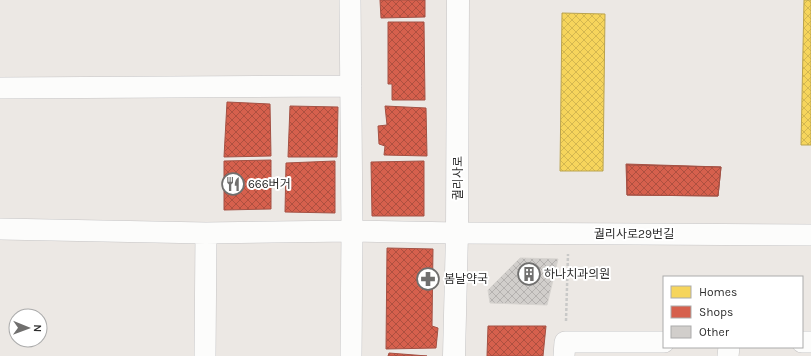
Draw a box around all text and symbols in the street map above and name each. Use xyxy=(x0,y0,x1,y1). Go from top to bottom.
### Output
street label: 궐리사로 xyxy=(451,156,465,200)
restaurant icon: 666버거 xyxy=(220,171,246,197)
place label: 666버거 xyxy=(248,177,291,191)
street label: 궐리사로29번길 xyxy=(594,227,674,241)
building icon: 하나치과의원 xyxy=(516,261,542,287)
pharmacy icon: 봄날약국 xyxy=(415,266,441,292)
place label: 하나치과의원 xyxy=(544,267,610,281)
place label: 봄날약국 xyxy=(444,272,488,286)
legend xyxy=(663,276,803,348)
text: Homes xyxy=(699,285,737,299)
text: Shops xyxy=(699,305,733,319)
north arrow xyxy=(8,308,48,348)
text: N xyxy=(31,324,44,332)
text: Other xyxy=(699,325,730,339)

